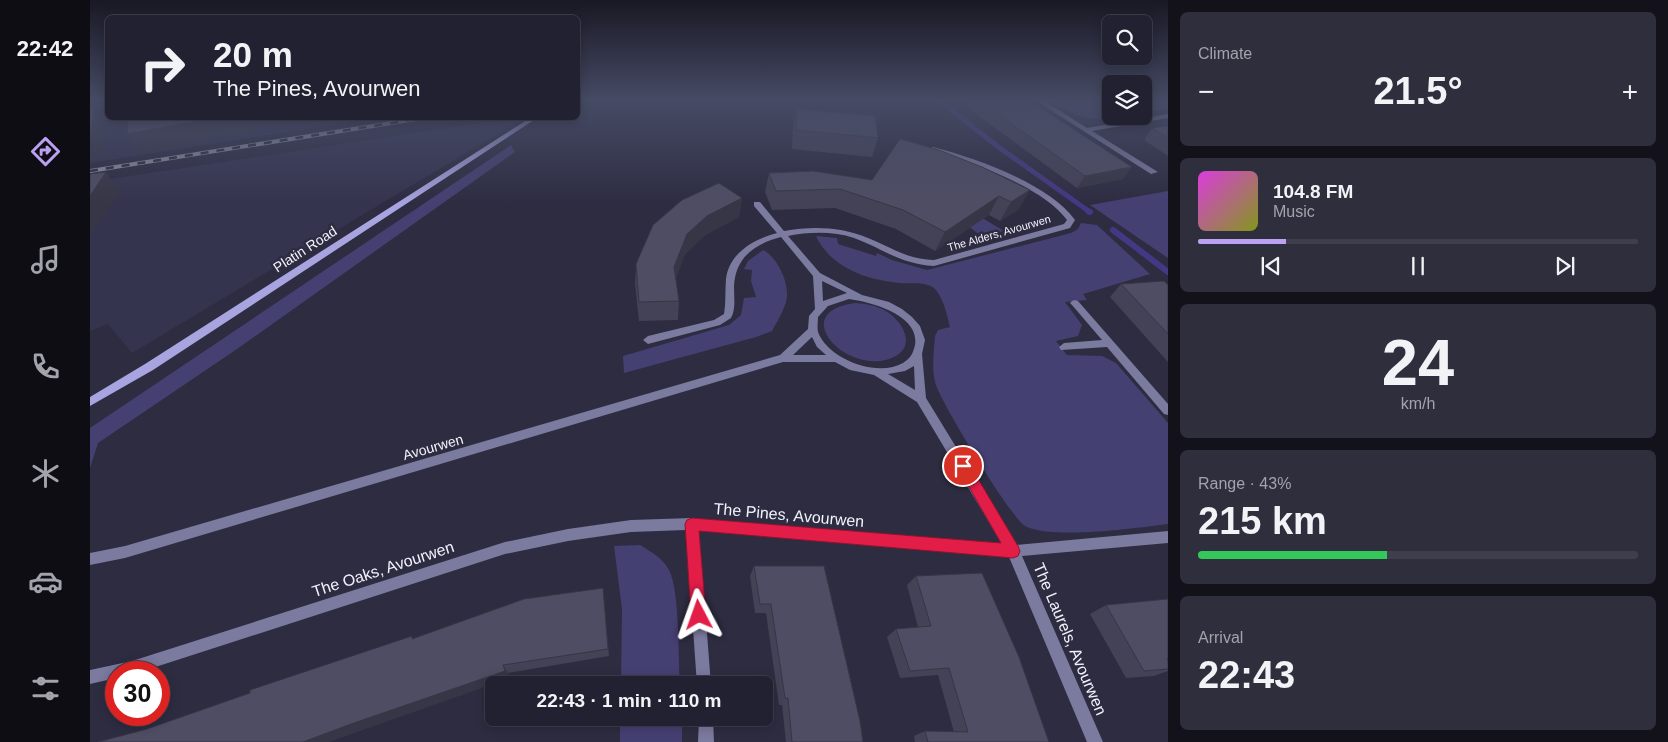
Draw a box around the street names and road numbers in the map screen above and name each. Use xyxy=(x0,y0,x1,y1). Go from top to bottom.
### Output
street label: The Alders, Avourwen xyxy=(946,213,1052,253)
street label: Platin Road xyxy=(270,223,340,275)
street label: Avourwen xyxy=(401,431,465,463)
street label: The Pines, Avourwen xyxy=(713,500,865,530)
street label: The Oaks, Avourwen xyxy=(310,538,456,600)
street label: The Laurels, Avourwen xyxy=(1030,560,1110,718)

